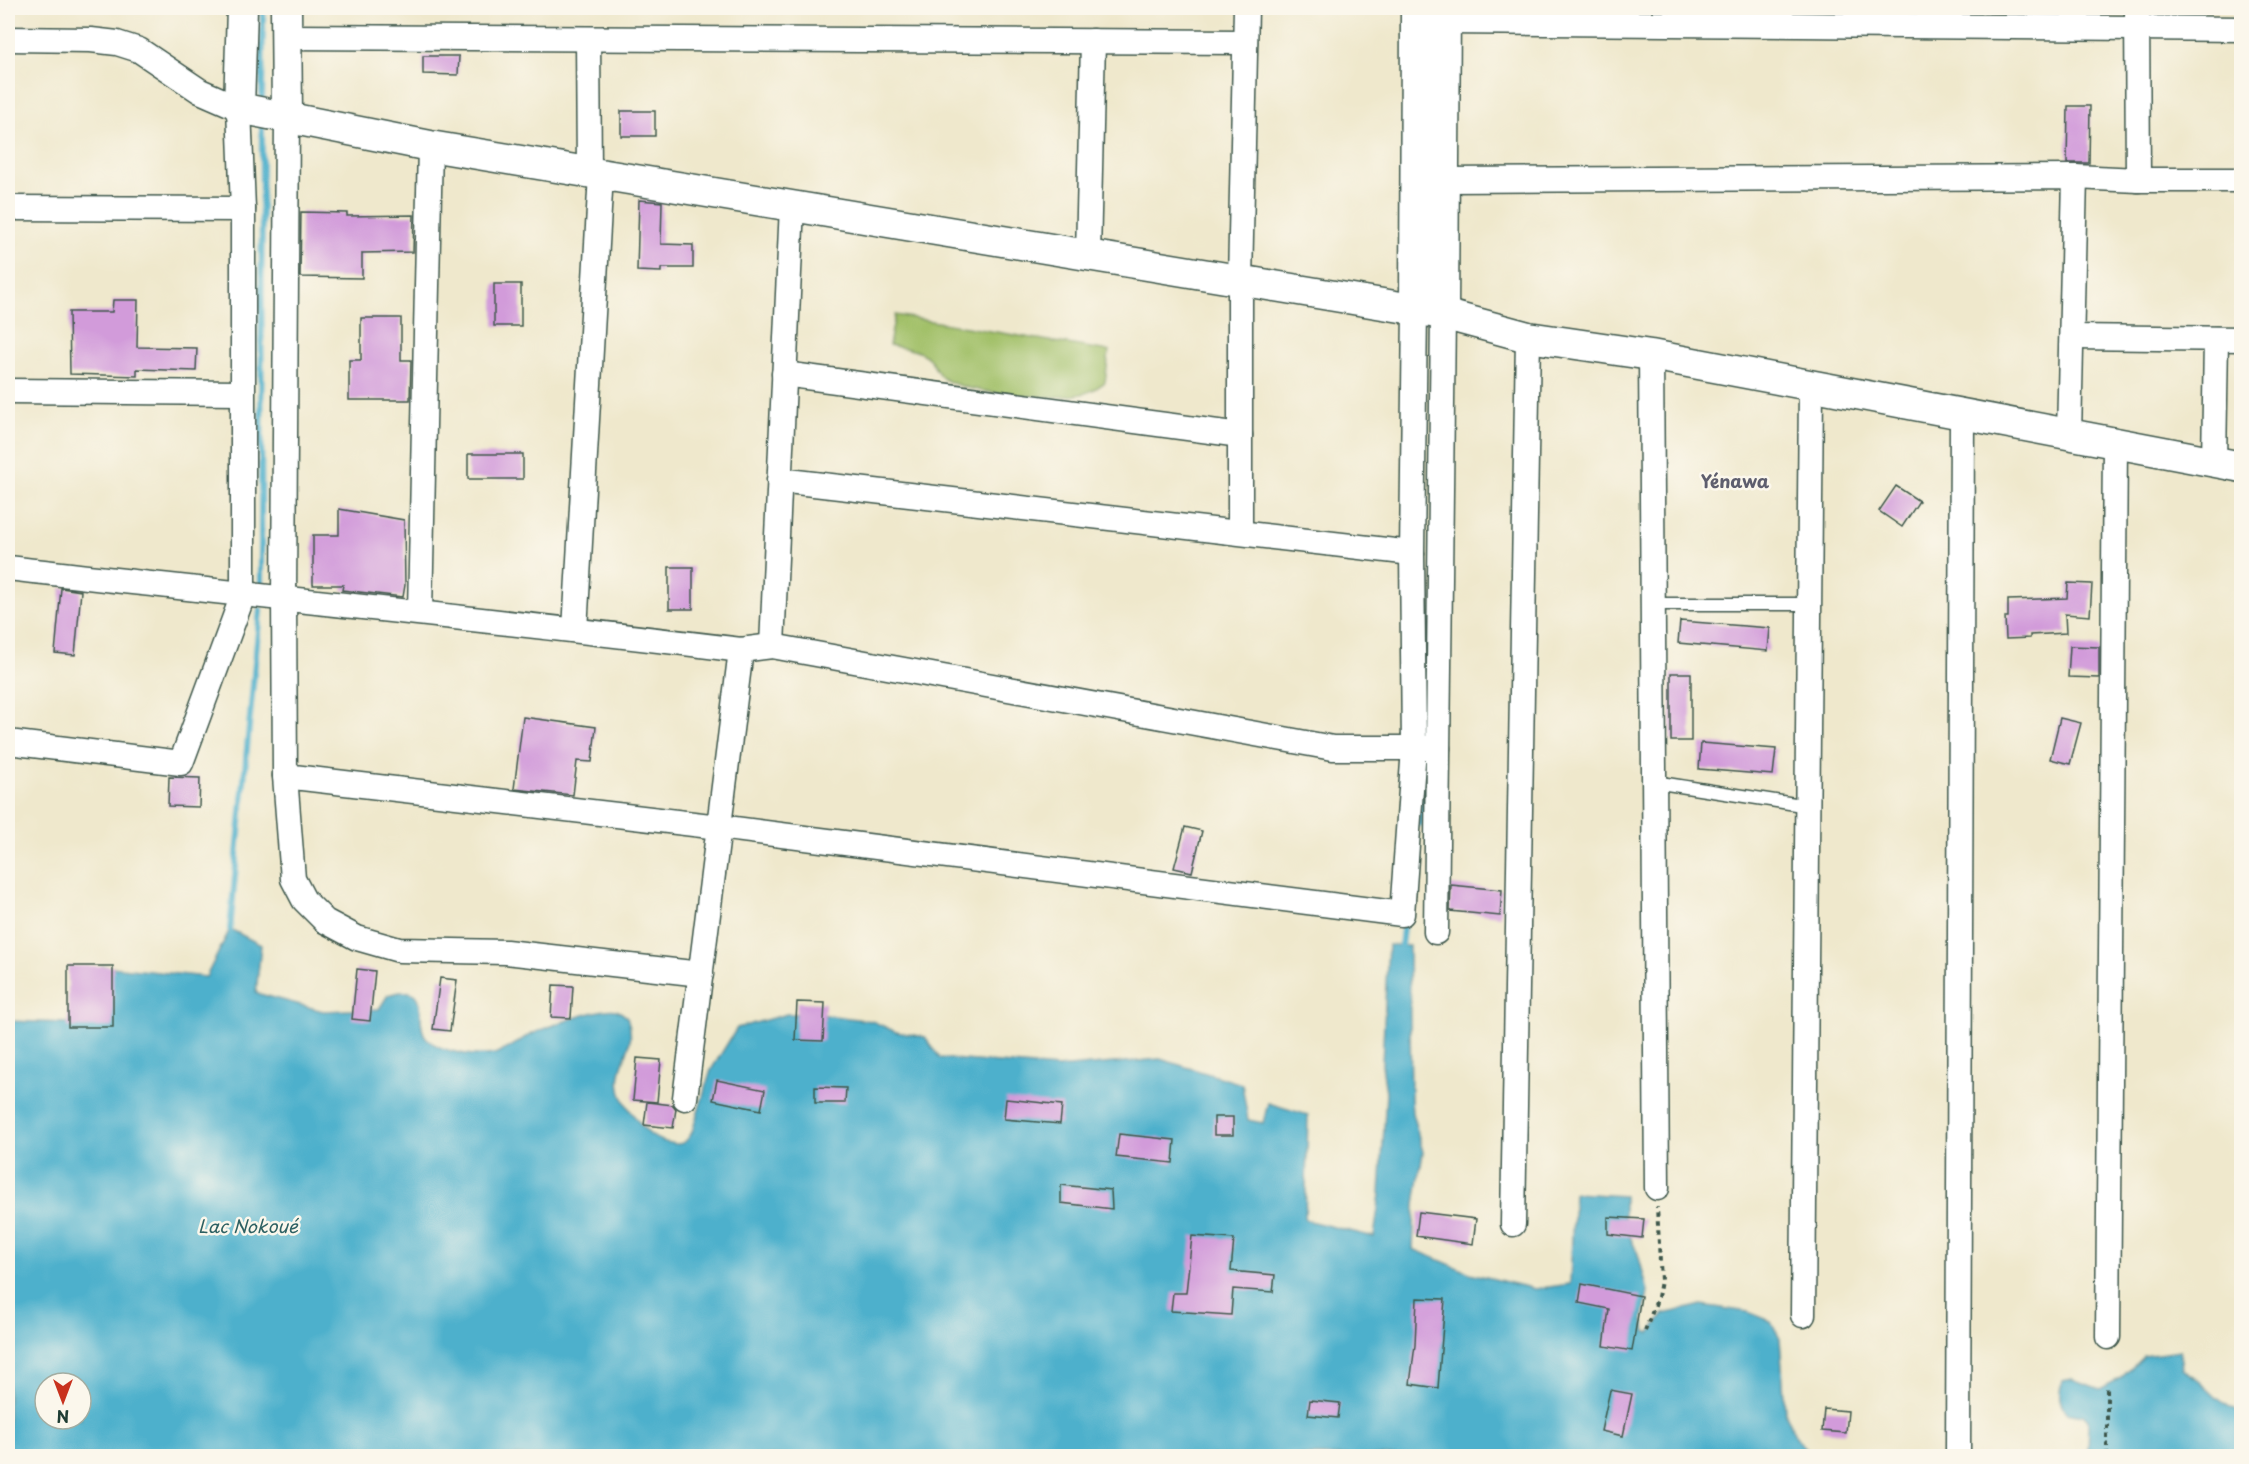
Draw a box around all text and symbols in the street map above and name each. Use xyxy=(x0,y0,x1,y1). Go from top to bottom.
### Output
district label: Yénawa xyxy=(1701,467,1770,494)
water label: Lac Nokoué xyxy=(198,1212,300,1239)
north arrow xyxy=(33,1371,93,1431)
text: N xyxy=(57,1405,69,1429)

